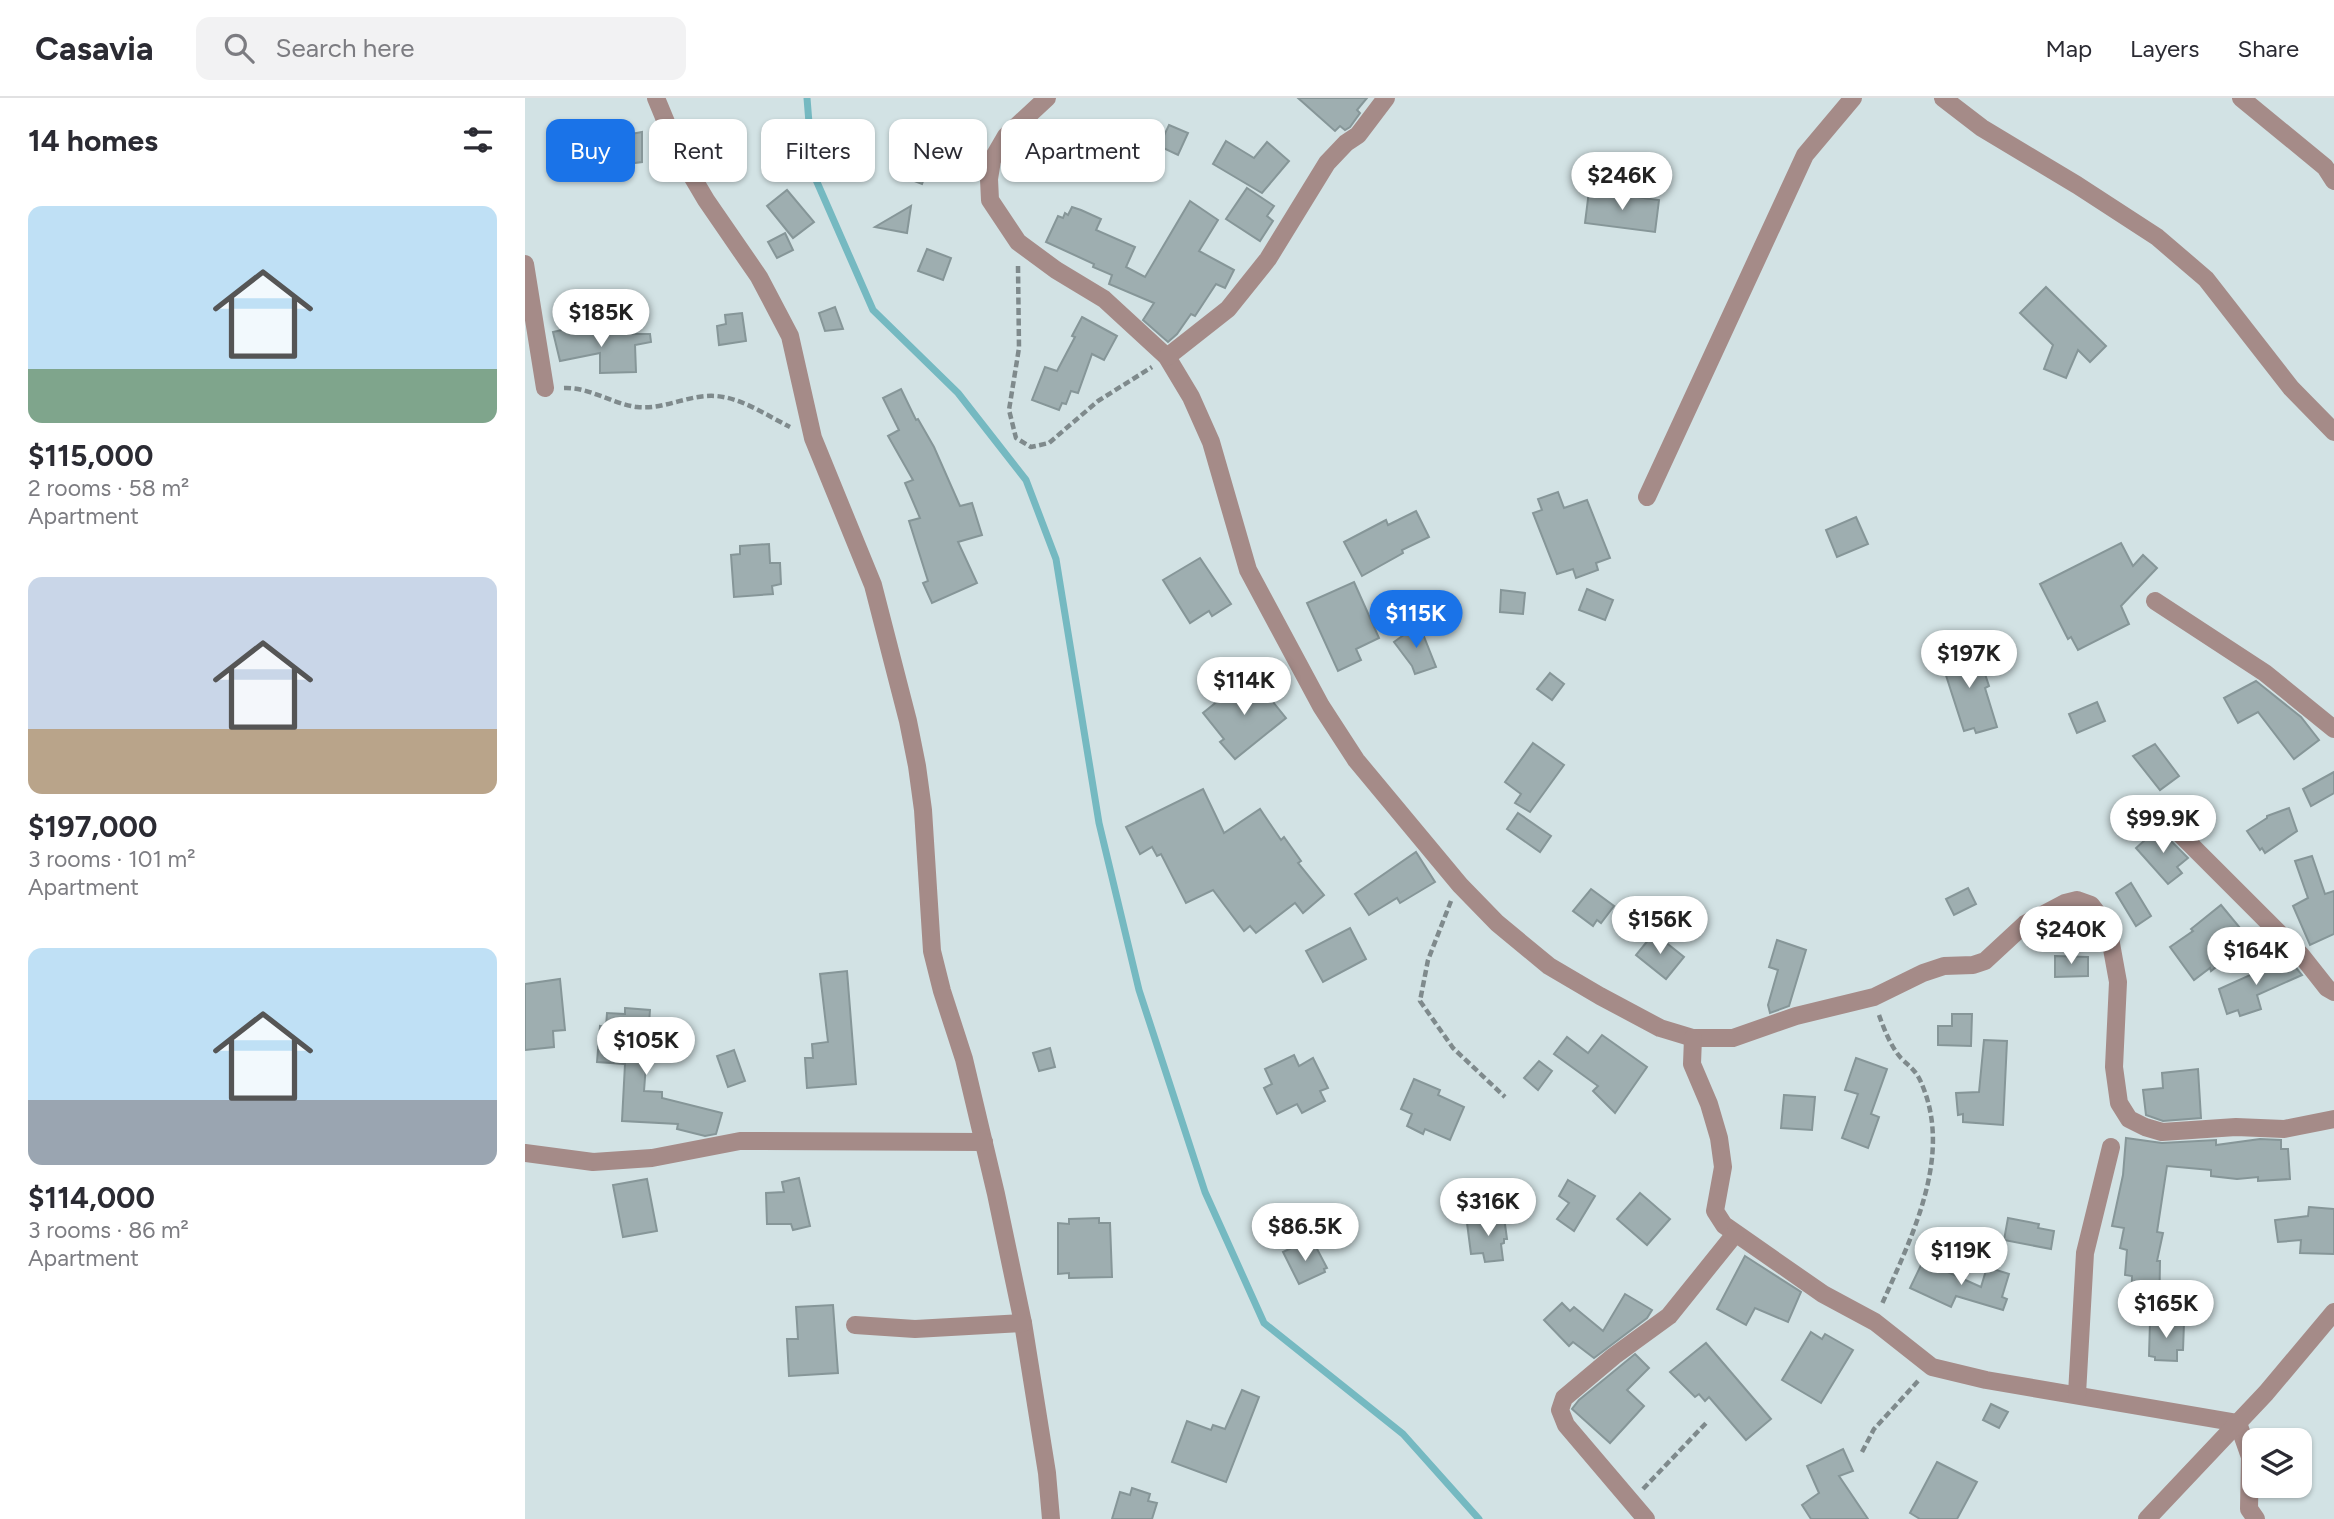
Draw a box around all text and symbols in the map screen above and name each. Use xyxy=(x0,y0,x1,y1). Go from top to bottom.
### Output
search box xyxy=(196,17,686,80)
text: Casavia xyxy=(35,29,154,68)
icon: search xyxy=(220,29,258,67)
text: Search here xyxy=(276,32,415,64)
text: Map xyxy=(2045,34,2092,63)
text: Layers xyxy=(2130,34,2199,63)
text: Share xyxy=(2237,34,2299,63)
chip: Buy xyxy=(546,119,635,182)
chip: Rent xyxy=(649,119,747,182)
chip: Filters xyxy=(761,119,875,182)
chip: New xyxy=(889,119,987,182)
chip: Apartment xyxy=(1001,119,1165,182)
icon: filters xyxy=(459,121,497,159)
text: 14 homes xyxy=(28,122,158,159)
pin: $246K xyxy=(1573,152,1671,212)
text: $246K xyxy=(1587,161,1657,189)
icon: home xyxy=(200,251,326,377)
pin: $185K xyxy=(552,289,650,349)
text: $185K xyxy=(568,298,634,326)
text: $115,000 xyxy=(28,437,153,474)
text: 2 rooms · 58 m² xyxy=(28,474,189,502)
text: Apartment xyxy=(28,502,139,530)
pin: $115K xyxy=(1367,590,1465,650)
text: $115K xyxy=(1386,599,1446,627)
icon: home xyxy=(200,622,326,748)
pin: $197K xyxy=(1920,630,2018,690)
text: $197K xyxy=(1937,639,2001,667)
pin: $114K xyxy=(1195,658,1293,717)
text: $114K xyxy=(1213,666,1275,694)
pin: $99.9K xyxy=(2106,796,2220,855)
text: $99.9K xyxy=(2126,804,2200,832)
text: $197,000 xyxy=(28,808,157,845)
text: 3 rooms · 101 m² xyxy=(28,845,195,873)
text: Apartment xyxy=(28,873,139,901)
pin: $156K xyxy=(1611,896,1709,956)
text: $156K xyxy=(1628,905,1692,933)
pin: $240K xyxy=(2022,906,2120,966)
text: $240K xyxy=(2036,915,2106,943)
pin: $164K xyxy=(2207,928,2305,987)
text: $164K xyxy=(2223,936,2289,964)
icon: home xyxy=(200,993,326,1119)
pin: $105K xyxy=(597,1018,695,1077)
text: $105K xyxy=(613,1026,679,1054)
pin: $316K xyxy=(1439,1178,1537,1238)
text: $114,000 xyxy=(28,1179,155,1216)
text: $316K xyxy=(1456,1187,1520,1215)
pin: $86.5K xyxy=(1248,1204,1362,1263)
text: $86.5K xyxy=(1268,1212,1342,1240)
text: 3 rooms · 86 m² xyxy=(28,1216,189,1244)
pin: $119K xyxy=(1912,1228,2010,1287)
text: $119K xyxy=(1931,1236,1991,1264)
text: Apartment xyxy=(28,1244,139,1272)
pin: $165K xyxy=(2117,1280,2215,1340)
text: $165K xyxy=(2134,1289,2198,1317)
map controls xyxy=(2242,1428,2312,1498)
button: layers xyxy=(2242,1428,2312,1498)

